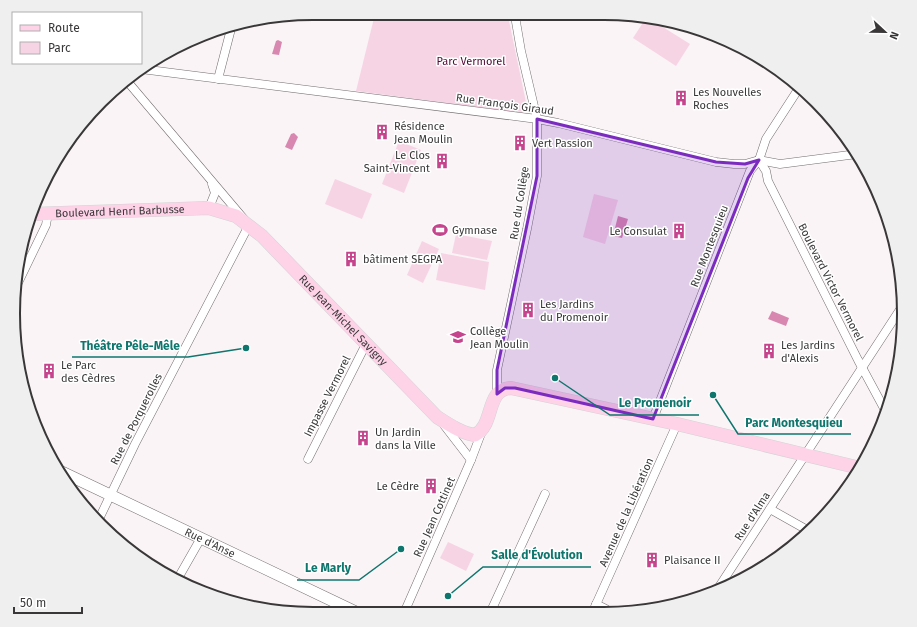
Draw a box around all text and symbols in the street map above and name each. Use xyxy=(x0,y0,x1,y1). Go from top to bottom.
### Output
legend xyxy=(12,12,142,64)
north arrow xyxy=(865,12,905,52)
text: Route xyxy=(48,21,80,35)
text: N xyxy=(886,30,901,41)
text: Parc xyxy=(48,41,71,55)
park label: Parc Vermorel xyxy=(437,55,505,68)
place label: Les Nouvelles Roches xyxy=(693,86,761,112)
building icon: Les Nouvelles Roches xyxy=(672,89,690,107)
street label: Rue François Giraud xyxy=(455,91,555,118)
place label: Résidence Jean Moulin xyxy=(394,120,453,146)
building icon: Résidence Jean Moulin xyxy=(373,123,391,141)
building icon: Vert Passion xyxy=(511,134,529,152)
place label: Vert Passion xyxy=(532,137,593,150)
place label: Le Clos Saint-Vincent xyxy=(364,149,430,175)
building icon: Le Clos Saint-Vincent xyxy=(433,152,451,170)
street label: Rue du Collège xyxy=(507,165,532,241)
street label: Boulevard Henri Barbusse xyxy=(55,203,185,220)
street label: Rue Montesquieu xyxy=(688,203,731,289)
sports icon: Gymnase xyxy=(431,221,449,239)
street label: Boulevard Victor Vermorel xyxy=(795,221,866,343)
building icon: Le Consulat xyxy=(670,222,688,240)
place label: Gymnase xyxy=(452,224,497,237)
place label: Le Consulat xyxy=(609,225,667,238)
building icon: bâtiment SEGPA xyxy=(342,250,360,268)
place label: bâtiment SEGPA xyxy=(363,253,443,266)
street label: Rue Jean-Michel Savigny xyxy=(296,272,390,369)
place label: Les Jardins du Promenoir xyxy=(540,298,609,324)
building icon: Les Jardins du Promenoir xyxy=(519,301,537,319)
place label: Collège Jean Moulin xyxy=(470,325,529,351)
school or university icon: Collège Jean Moulin xyxy=(449,328,467,346)
callout: Théâtre Pêle-Mêle xyxy=(72,333,188,357)
text: Théâtre Pêle-Mêle xyxy=(80,339,180,353)
place label: Les Jardins d'Alexis xyxy=(781,339,835,365)
building icon: Les Jardins d'Alexis xyxy=(760,342,778,360)
street label: Impasse Vermorel xyxy=(301,354,353,439)
place label: Le Parc des Cèdres xyxy=(61,359,115,385)
building icon: Le Parc des Cèdres xyxy=(40,362,58,380)
street label: Rue de Porquerolles xyxy=(108,371,165,467)
callout: Le Promenoir xyxy=(610,391,699,415)
text: Le Promenoir xyxy=(619,396,692,410)
callout: Parc Montesquieu xyxy=(738,410,851,434)
text: Parc Montesquieu xyxy=(745,416,843,430)
place label: Un Jardin dans la Ville xyxy=(375,426,436,452)
building icon: Un Jardin dans la Ville xyxy=(354,429,372,447)
street label: Avenue de la Libération xyxy=(597,456,656,569)
street label: Rue Jean Cottinet xyxy=(411,475,458,559)
building icon: Le Cèdre xyxy=(422,477,440,495)
place label: Le Cèdre xyxy=(376,480,419,493)
street label: Rue d'Alma xyxy=(732,489,773,543)
street label: Rue d'Anse xyxy=(182,525,237,561)
callout: Salle d'Évolution xyxy=(483,543,591,567)
text: Salle d'Évolution xyxy=(491,546,583,562)
building icon: Plaisance II xyxy=(643,551,661,569)
place label: Plaisance II xyxy=(664,554,720,567)
callout: Le Marly xyxy=(297,556,359,580)
text: Le Marly xyxy=(305,561,352,575)
scale bar xyxy=(14,589,82,615)
text: 50 m xyxy=(20,596,46,610)

